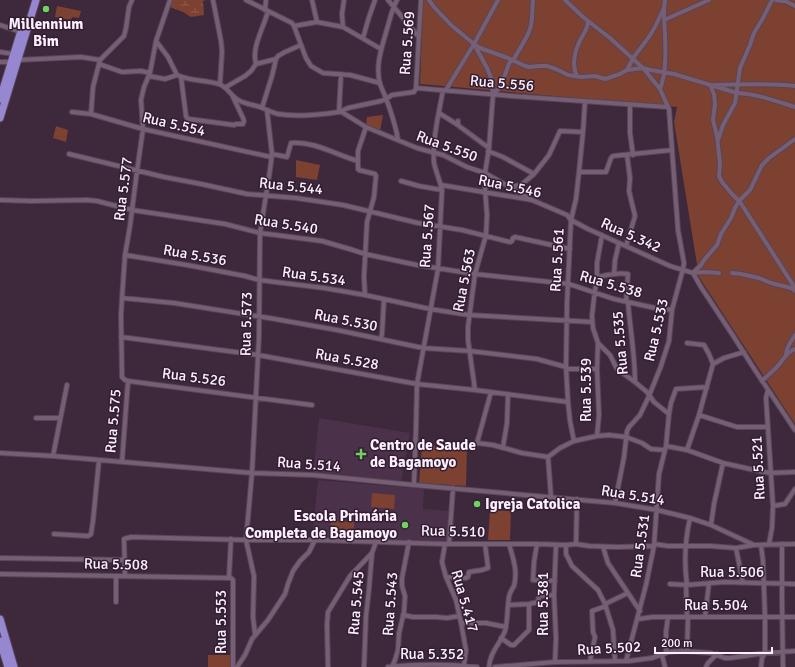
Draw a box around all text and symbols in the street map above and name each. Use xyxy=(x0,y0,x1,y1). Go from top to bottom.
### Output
marker: Millennium Bim xyxy=(41,4,51,14)
street label: Rua 5.569 xyxy=(396,10,418,76)
place label: Millennium Bim xyxy=(9,15,83,50)
street label: Rua 5.556 xyxy=(469,71,535,95)
street label: Rua 5.554 xyxy=(141,108,207,140)
street label: Rua 5.550 xyxy=(414,127,480,165)
street label: Rua 5.577 xyxy=(110,156,136,222)
street label: Rua 5.546 xyxy=(477,171,543,201)
street label: Rua 5.544 xyxy=(258,174,324,198)
street label: Rua 5.567 xyxy=(416,203,438,269)
street label: Rua 5.540 xyxy=(253,210,319,238)
street label: Rua 5.342 xyxy=(598,214,664,256)
street label: Rua 5.561 xyxy=(546,228,568,292)
street label: Rua 5.536 xyxy=(162,241,228,269)
street label: Rua 5.563 xyxy=(449,247,479,313)
street label: Rua 5.534 xyxy=(281,263,347,289)
street label: Rua 5.538 xyxy=(578,267,644,301)
street label: Rua 5.573 xyxy=(236,292,256,356)
street label: Rua 5.533 xyxy=(640,297,672,363)
street label: Rua 5.530 xyxy=(313,305,379,335)
street label: Rua 5.535 xyxy=(608,310,632,376)
street label: Rua 5.528 xyxy=(314,345,380,373)
street label: Rua 5.539 xyxy=(577,358,595,422)
street label: Rua 5.526 xyxy=(161,364,227,390)
street label: Rua 5.575 xyxy=(101,388,125,454)
place label: Centro de Saude de Bagamoyo xyxy=(370,436,476,471)
street label: Rua 5.521 xyxy=(747,436,769,500)
marker: Centro de Saude de Bagamoyo xyxy=(355,448,367,460)
street label: Rua 5.514 xyxy=(276,453,342,475)
street label: Rua 5.514 xyxy=(600,481,666,509)
place label: Igreja Catolica xyxy=(485,495,581,513)
marker: Igreja Catolica xyxy=(472,499,482,509)
place label: Escola Primária Completa de Bagamoyo xyxy=(245,507,397,542)
street label: Rua 5.531 xyxy=(627,513,653,579)
marker: Escola Primária Completa de Bagamoyo xyxy=(400,520,410,530)
street label: Rua 5.510 xyxy=(421,521,485,541)
street label: Rua 5.508 xyxy=(84,554,148,574)
street label: Rua 5.506 xyxy=(700,563,764,581)
street label: Rua 5.417 xyxy=(448,568,482,634)
street label: Rua 5.545 xyxy=(344,570,368,636)
street label: Rua 5.543 xyxy=(379,571,401,637)
street label: Rua 5.381 xyxy=(534,572,552,636)
street label: Rua 5.553 xyxy=(212,590,230,654)
street label: Rua 5.504 xyxy=(684,596,748,614)
scale bar xyxy=(655,629,772,655)
text: 200 m xyxy=(661,636,693,651)
street label: Rua 5.502 xyxy=(577,637,641,659)
street label: Rua 5.352 xyxy=(400,645,464,663)

